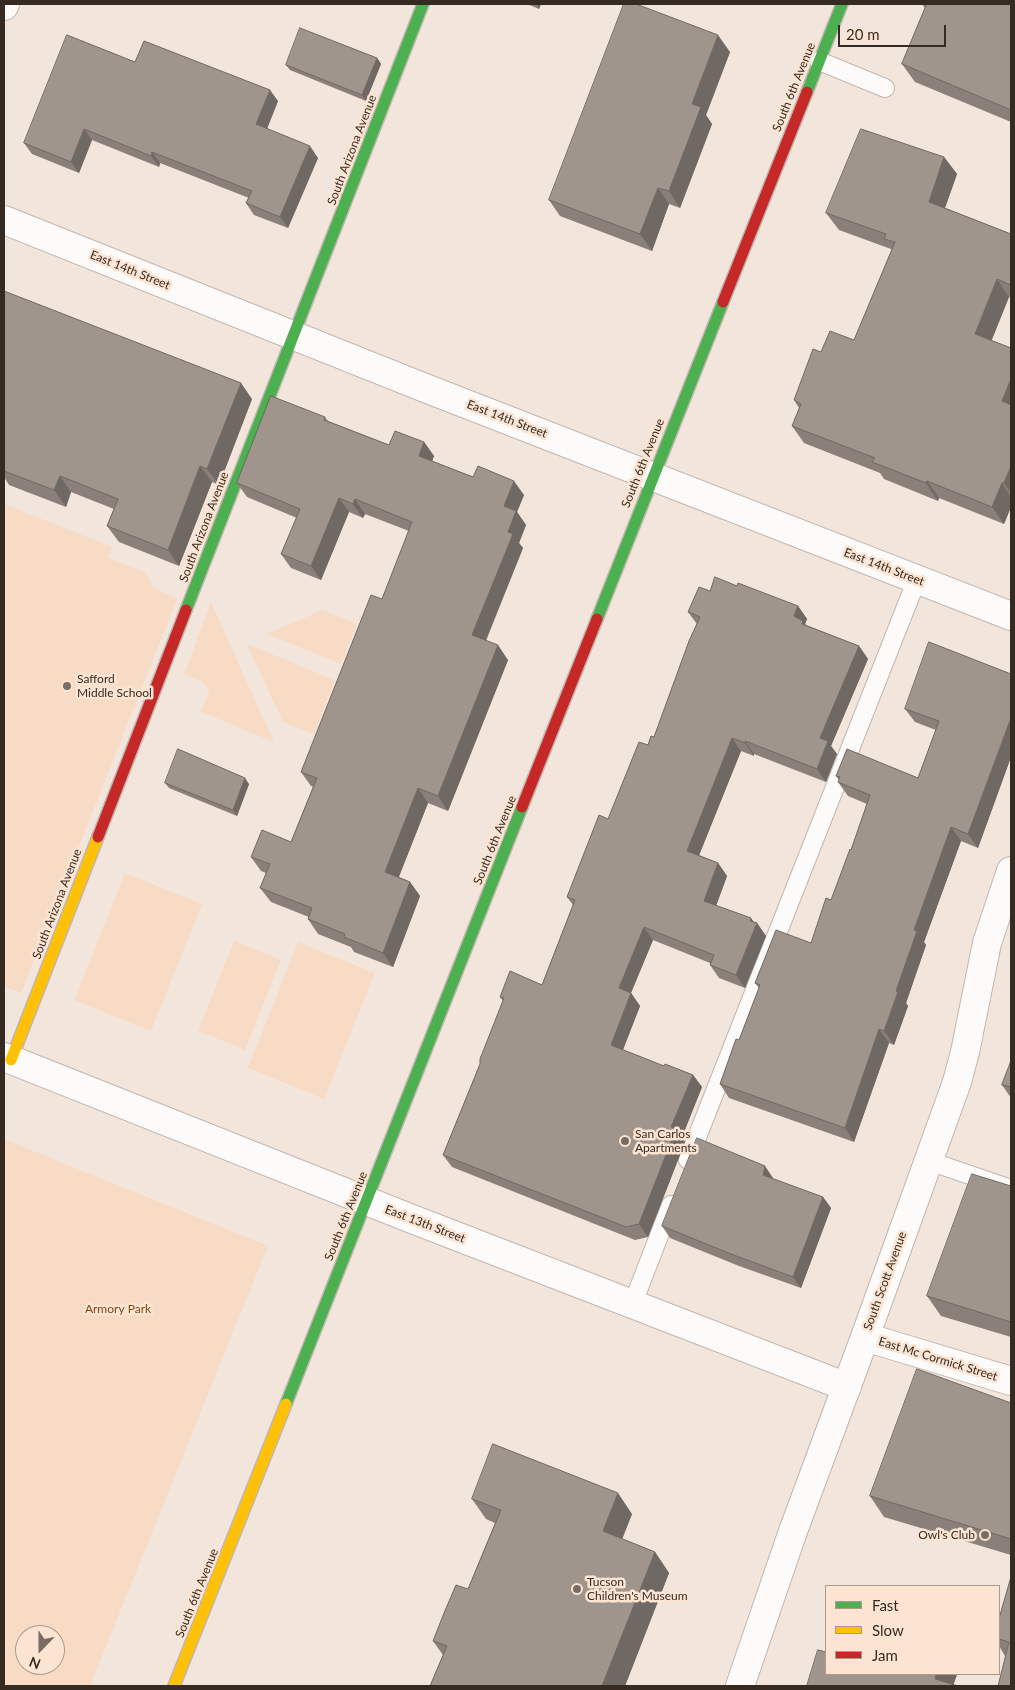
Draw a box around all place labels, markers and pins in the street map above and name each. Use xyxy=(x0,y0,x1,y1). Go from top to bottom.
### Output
place label: Safford Middle School xyxy=(77,672,152,700)
marker: Safford Middle School xyxy=(61,680,73,692)
place label: San Carlos Apartments xyxy=(635,1127,697,1155)
marker: San Carlos Apartments xyxy=(619,1135,631,1147)
place label: Owl's Club xyxy=(918,1528,975,1542)
marker: Owl's Club xyxy=(979,1529,991,1541)
place label: Tucson Children's Museum xyxy=(587,1575,688,1603)
marker: Tucson Children's Museum xyxy=(571,1583,583,1595)

